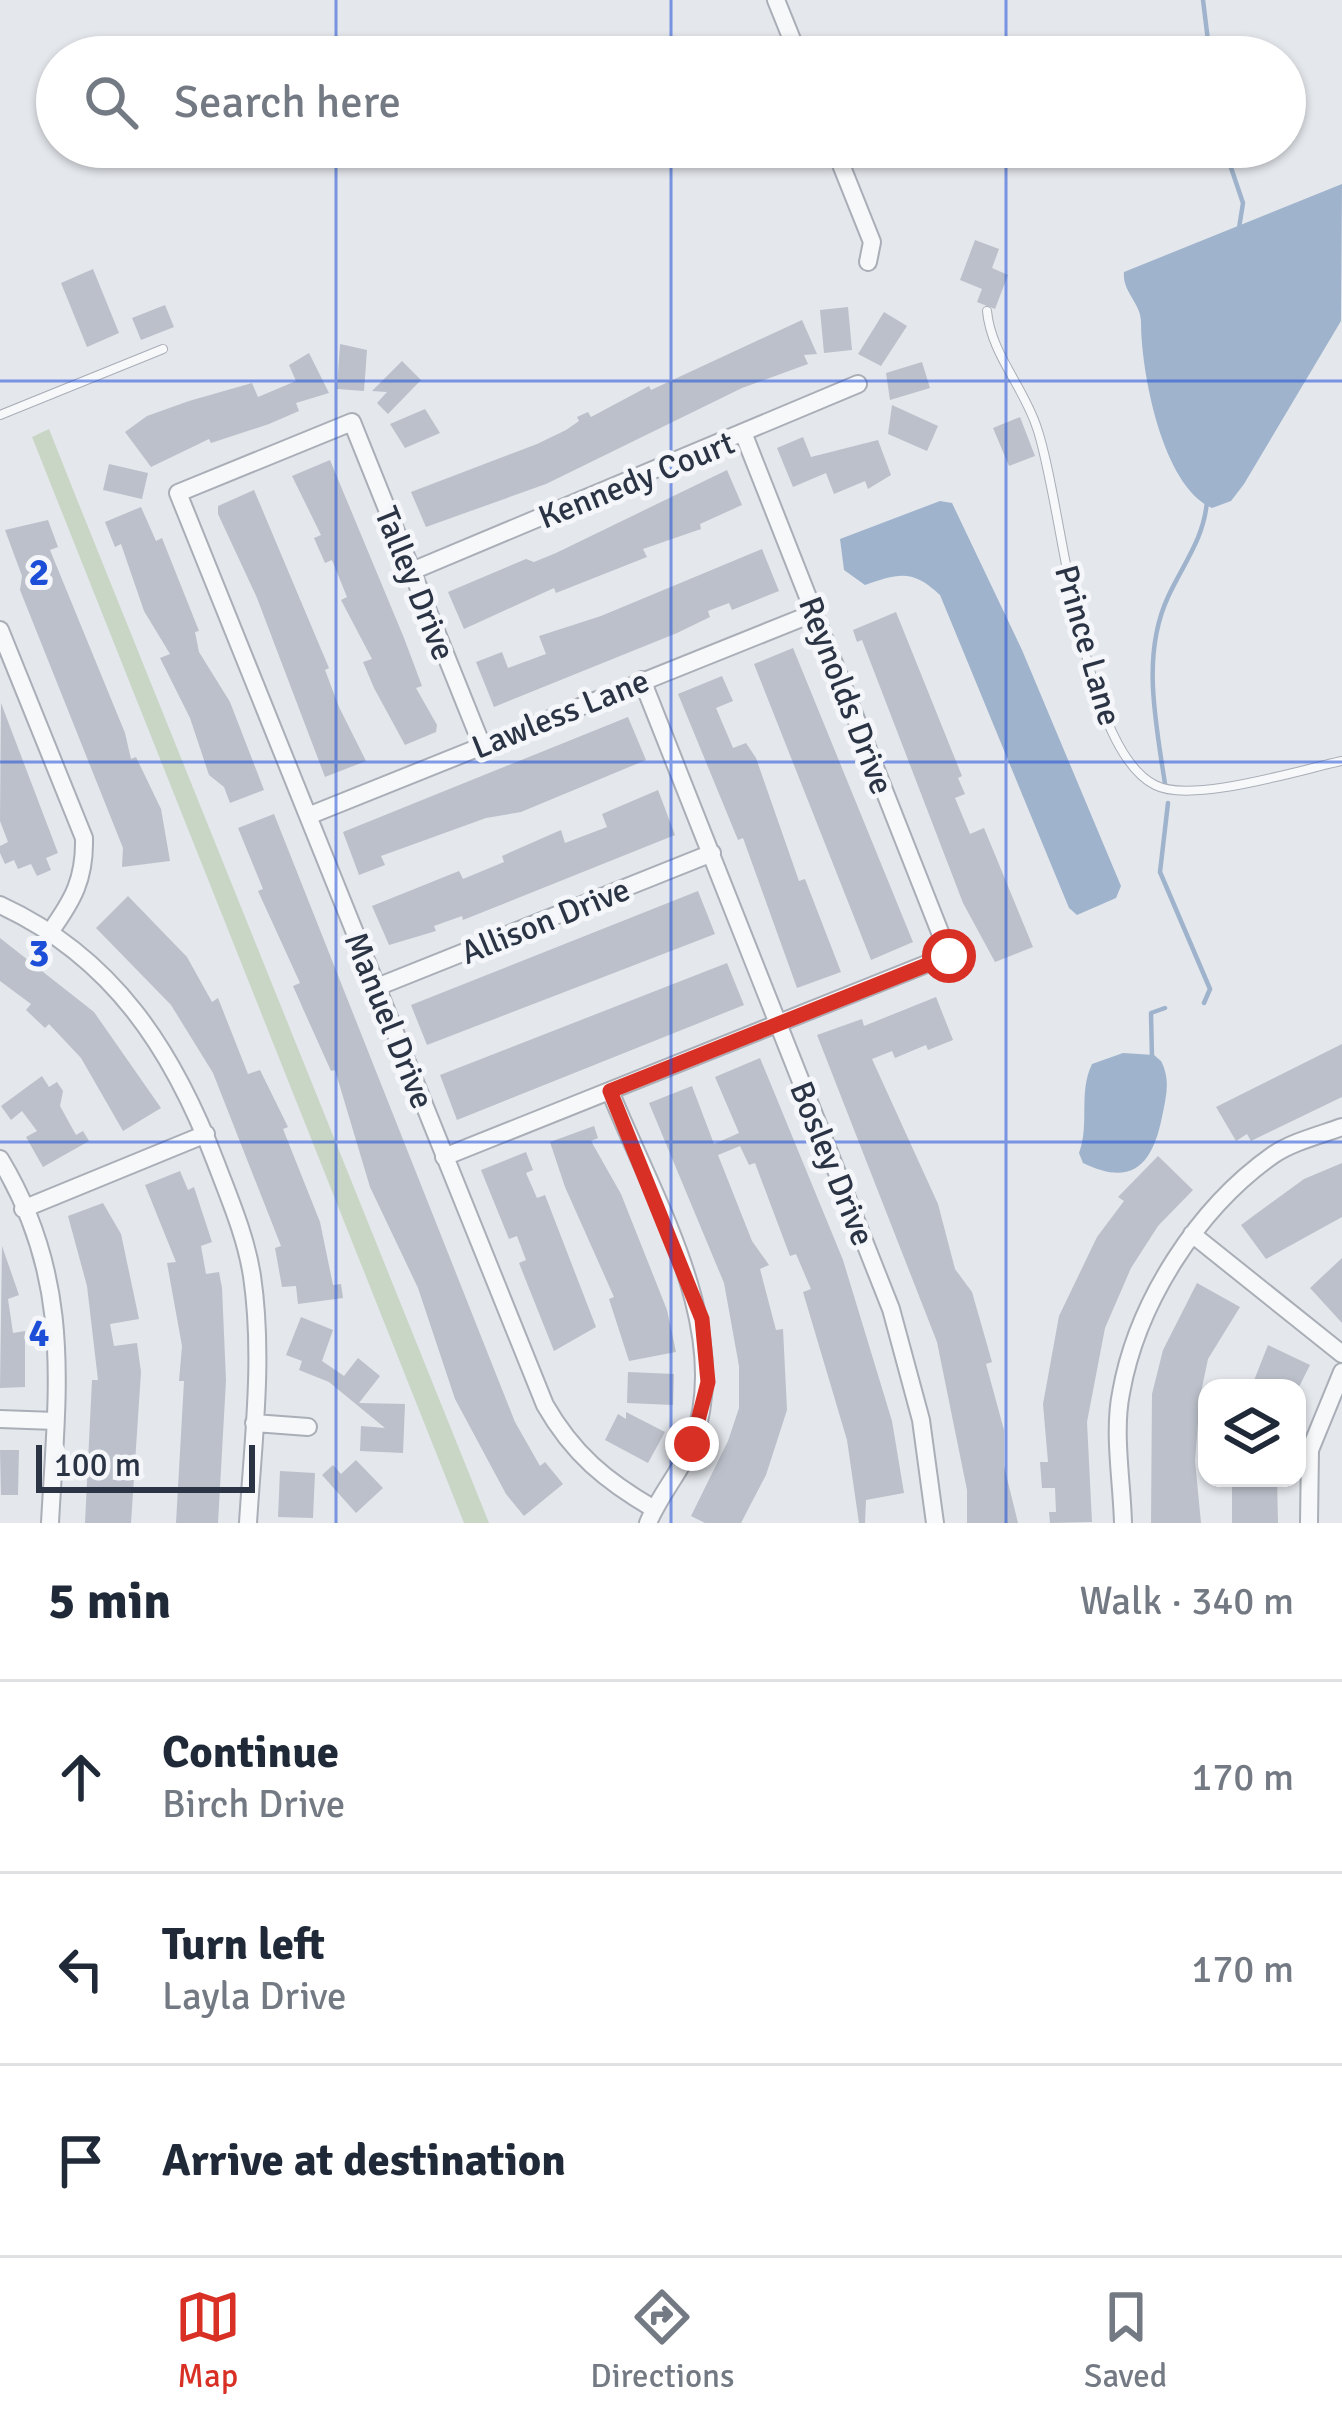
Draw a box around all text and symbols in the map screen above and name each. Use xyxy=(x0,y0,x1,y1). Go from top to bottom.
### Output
search box xyxy=(36,36,1306,168)
icon: search xyxy=(78,69,144,135)
text: Search here xyxy=(174,75,401,130)
street label: Kennedy Court xyxy=(533,422,740,538)
street label: Talley Drive xyxy=(365,501,464,666)
text: 2 xyxy=(28,548,50,596)
street label: Prince Lane xyxy=(1045,560,1130,730)
street label: Reynolds Drive xyxy=(789,591,902,800)
street label: Lawless Lane xyxy=(466,660,655,768)
street label: Allison Drive xyxy=(455,869,636,974)
street label: Manuel Drive xyxy=(335,926,443,1115)
text: 3 xyxy=(28,929,50,977)
route start xyxy=(922,929,976,983)
street label: Bosley Drive xyxy=(780,1075,883,1252)
text: 4 xyxy=(28,1309,50,1357)
map controls xyxy=(1198,1379,1306,1487)
button: layers xyxy=(1198,1379,1306,1487)
route end xyxy=(665,1417,719,1471)
scale bar xyxy=(36,1439,255,1492)
text: 100 m xyxy=(54,1445,141,1486)
text: 5 min xyxy=(48,1570,171,1633)
text: Walk · 340 m xyxy=(1080,1577,1294,1625)
text: Continue xyxy=(162,1725,339,1780)
icon: ahead xyxy=(48,1744,114,1810)
text: 170 m xyxy=(1191,1753,1294,1801)
text: Birch Drive xyxy=(162,1780,345,1828)
text: Turn left xyxy=(162,1917,325,1972)
icon: left xyxy=(48,1936,114,2002)
text: 170 m xyxy=(1191,1945,1294,1993)
text: Layla Drive xyxy=(162,1972,347,2020)
icon: arrive xyxy=(48,2128,114,2194)
text: Arrive at destination xyxy=(162,2133,566,2188)
tab: Map xyxy=(175,2284,241,2397)
tab: Directions xyxy=(590,2284,735,2397)
tab: Saved xyxy=(1084,2284,1167,2397)

